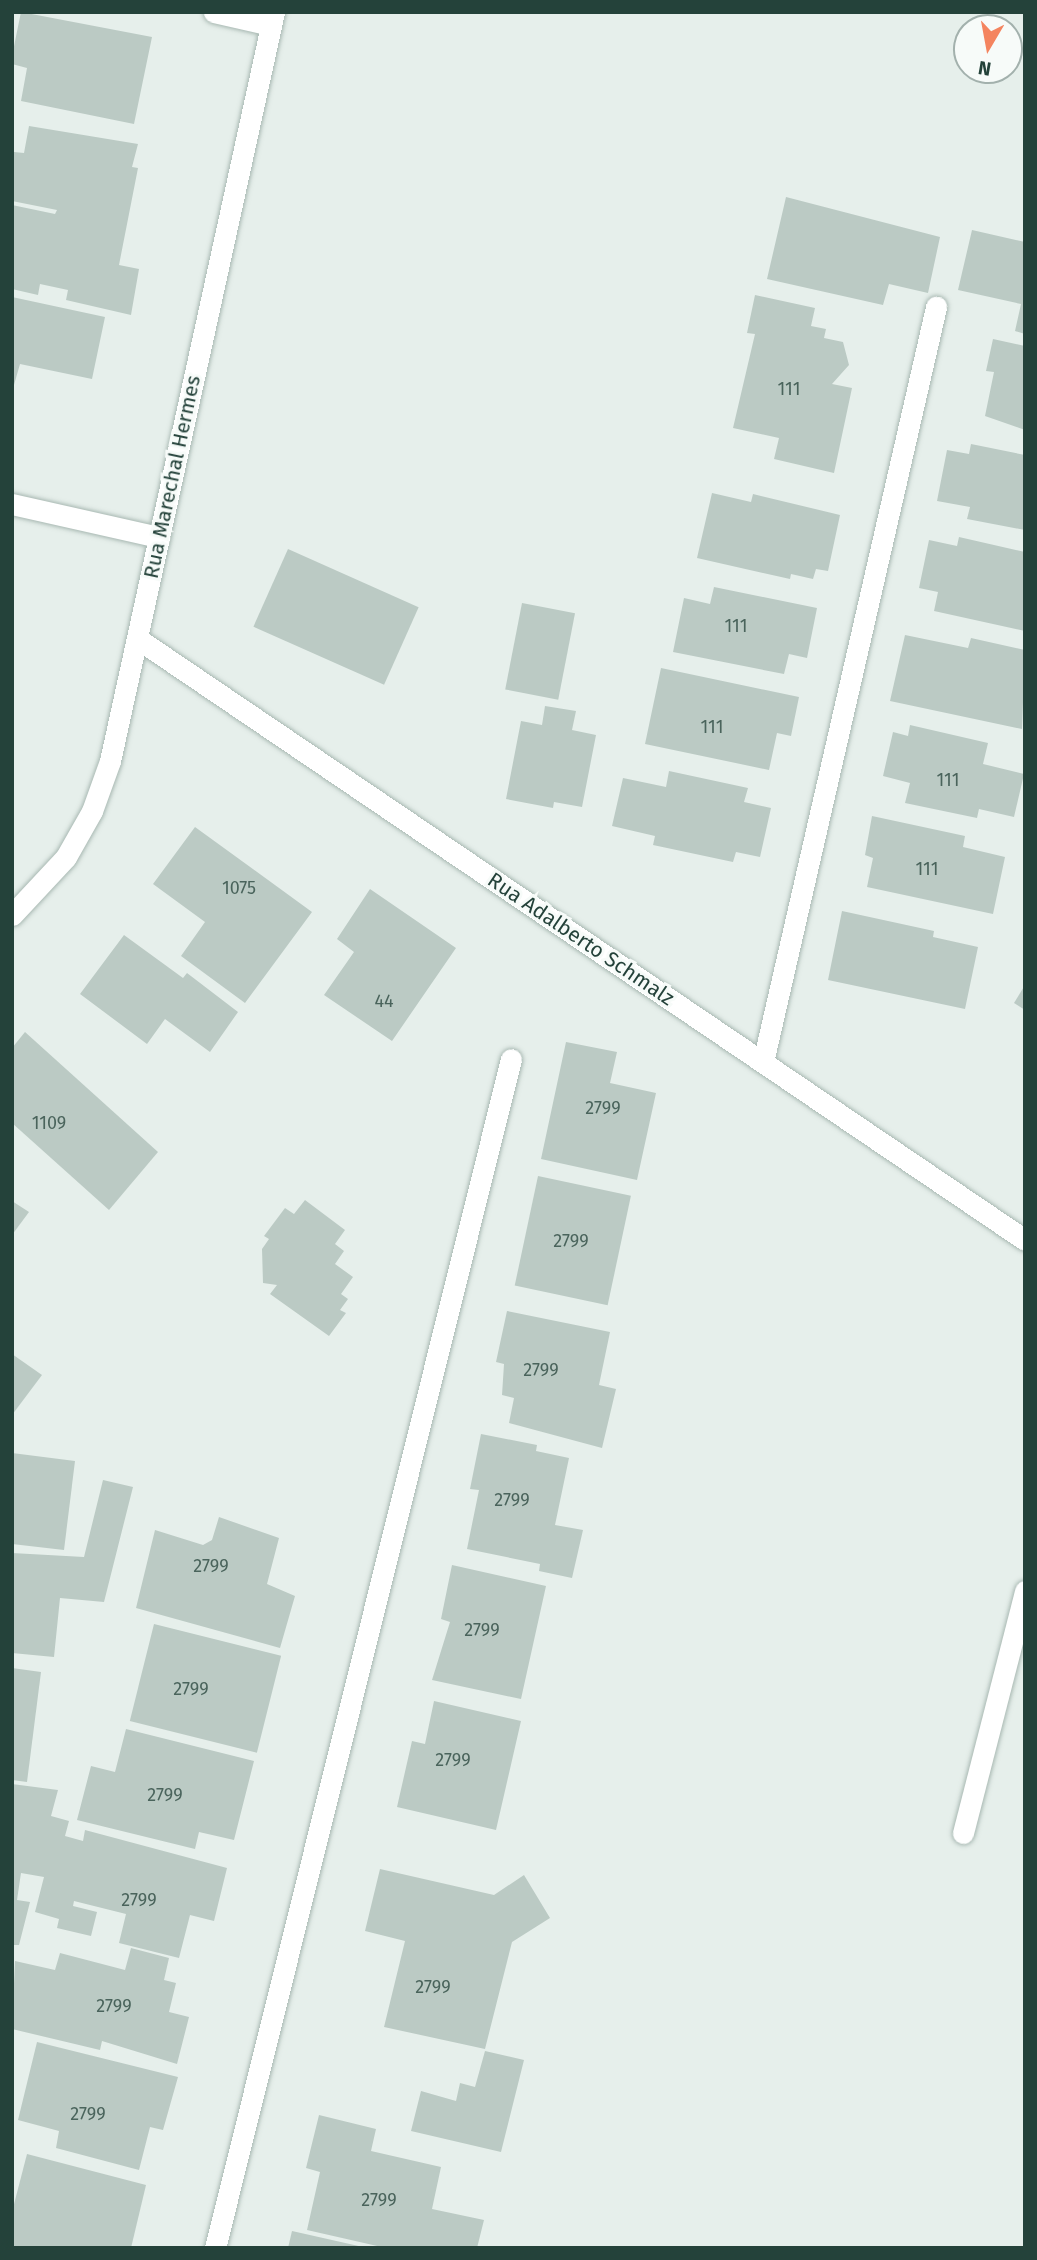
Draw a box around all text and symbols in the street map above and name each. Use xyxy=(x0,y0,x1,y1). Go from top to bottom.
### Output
north arrow xyxy=(953,14,1023,84)
text: N xyxy=(976,56,993,81)
street label: Rua Marechal Hermes xyxy=(138,373,206,581)
house number: 111 xyxy=(778,378,800,400)
house number: 111 xyxy=(725,615,747,637)
house number: 111 xyxy=(701,716,723,738)
house number: 111 xyxy=(937,769,959,791)
house number: 111 xyxy=(916,858,938,880)
street label: Rua Adalberto Schmalz xyxy=(483,867,679,1011)
house number: 1075 xyxy=(222,877,256,899)
house number: 44 xyxy=(374,990,394,1012)
house number: 2799 xyxy=(585,1097,621,1119)
house number: 1109 xyxy=(32,1112,66,1134)
house number: 2799 xyxy=(553,1230,589,1252)
house number: 2799 xyxy=(523,1359,559,1381)
house number: 2799 xyxy=(494,1489,530,1511)
house number: 2799 xyxy=(193,1555,229,1577)
house number: 2799 xyxy=(464,1619,500,1641)
house number: 2799 xyxy=(173,1678,209,1700)
house number: 2799 xyxy=(435,1749,471,1771)
house number: 2799 xyxy=(147,1784,183,1806)
house number: 2799 xyxy=(121,1889,157,1911)
house number: 2799 xyxy=(415,1976,451,1998)
house number: 2799 xyxy=(96,1995,132,2017)
house number: 2799 xyxy=(70,2103,106,2125)
house number: 2799 xyxy=(361,2189,397,2211)

